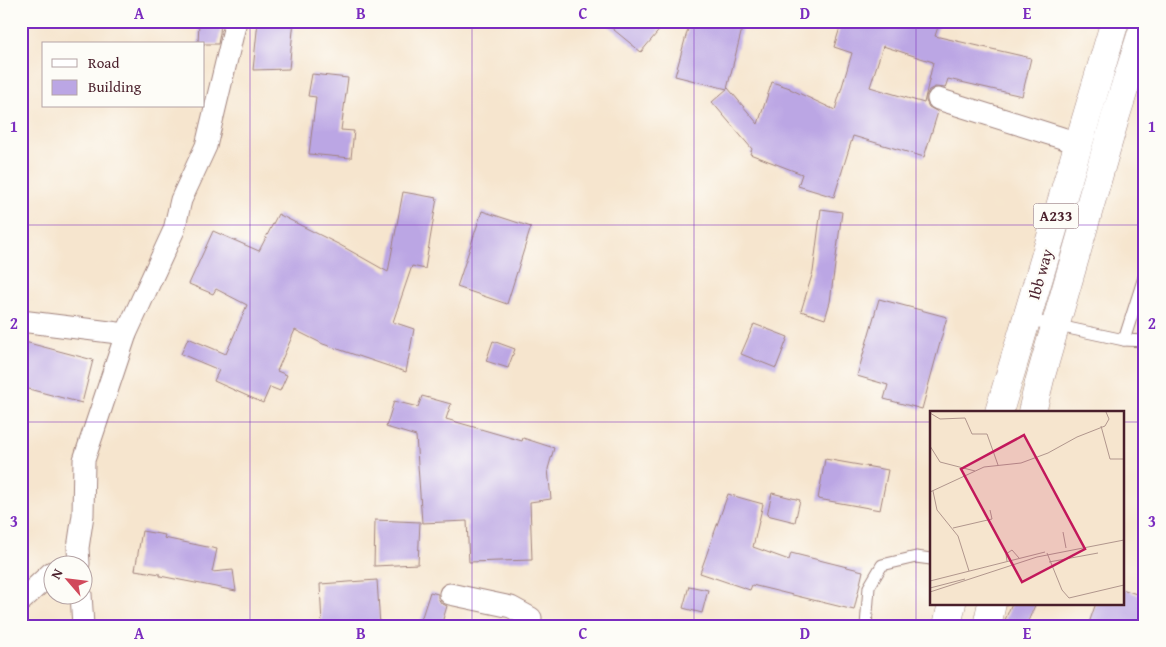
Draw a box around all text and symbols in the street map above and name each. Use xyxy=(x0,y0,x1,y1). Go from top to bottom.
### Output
text: A xyxy=(134,1,145,25)
text: B xyxy=(356,1,366,25)
text: C xyxy=(578,1,588,25)
text: D xyxy=(800,1,810,25)
text: E xyxy=(1023,1,1032,25)
legend xyxy=(42,42,205,108)
text: Road xyxy=(88,52,119,73)
text: Building xyxy=(88,76,142,97)
text: 1 xyxy=(10,114,18,138)
text: 1 xyxy=(1148,114,1156,138)
road number: A233 xyxy=(1034,204,1078,228)
street label: Ibb way xyxy=(1021,246,1059,302)
text: 2 xyxy=(10,311,18,335)
text: 2 xyxy=(1148,311,1156,335)
inset map xyxy=(930,411,1124,604)
text: 3 xyxy=(10,509,18,533)
text: 3 xyxy=(1148,509,1156,533)
north arrow xyxy=(42,554,92,604)
text: N xyxy=(45,565,68,583)
text: A xyxy=(134,621,145,645)
text: B xyxy=(356,621,366,645)
text: C xyxy=(578,621,588,645)
text: D xyxy=(800,621,810,645)
text: E xyxy=(1023,621,1032,645)

